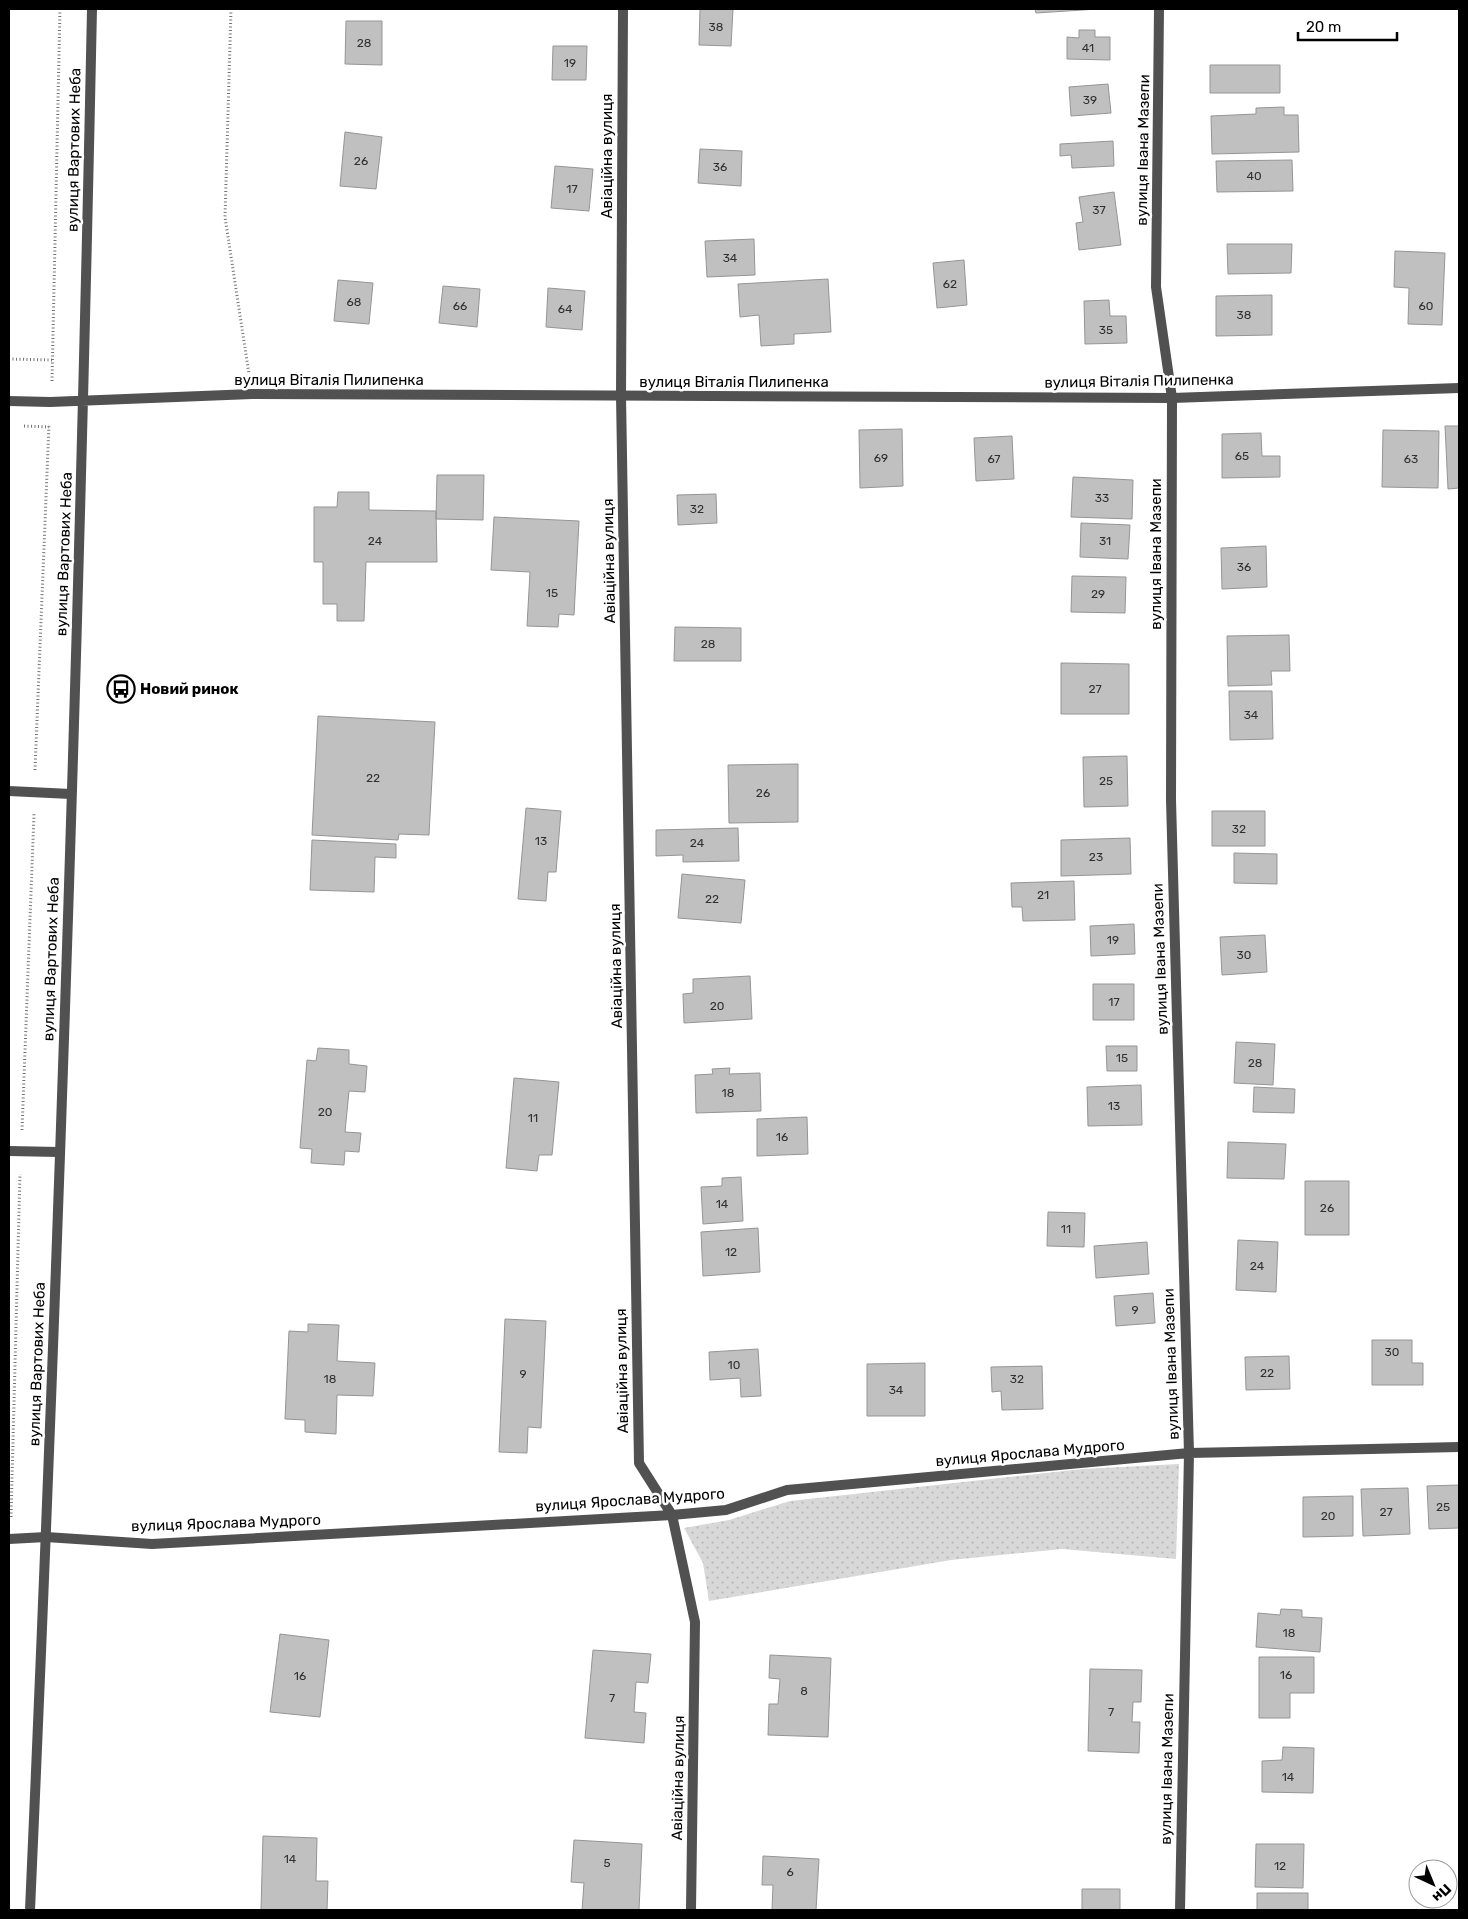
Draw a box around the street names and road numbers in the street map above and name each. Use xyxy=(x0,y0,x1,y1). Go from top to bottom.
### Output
street label: вулиця Вартових Неба xyxy=(64,68,84,232)
street label: вулиця Івана Мазепи xyxy=(1133,74,1153,226)
street label: Авіаційна вулиця xyxy=(598,94,616,218)
street label: вулиця Віталія Пилипенка xyxy=(1044,370,1234,392)
street label: вулиця Віталія Пилипенка xyxy=(234,371,424,389)
street label: вулиця Віталія Пилипенка xyxy=(639,373,829,391)
street label: вулиця Вартових Неба xyxy=(52,472,76,636)
street label: вулиця Івана Мазепи xyxy=(1147,478,1165,630)
street label: Авіаційна вулиця xyxy=(599,498,619,624)
street label: вулиця Вартових Неба xyxy=(39,877,63,1041)
street label: вулиця Івана Мазепи xyxy=(1148,883,1172,1035)
street label: Авіаційна вулиця xyxy=(606,903,626,1029)
street label: вулиця Вартових Неба xyxy=(25,1282,49,1446)
street label: вулиця Івана Мазепи xyxy=(1159,1288,1183,1440)
street label: Авіаційна вулиця xyxy=(612,1308,632,1434)
street label: вулиця Ярослава Мудрого xyxy=(935,1436,1125,1470)
street label: вулиця Ярослава Мудрого xyxy=(535,1484,725,1516)
street label: вулиця Ярослава Мудрого xyxy=(131,1511,321,1535)
street label: вулиця Івана Мазепи xyxy=(1157,1693,1177,1845)
street label: Авіаційна вулиця xyxy=(668,1715,688,1841)

